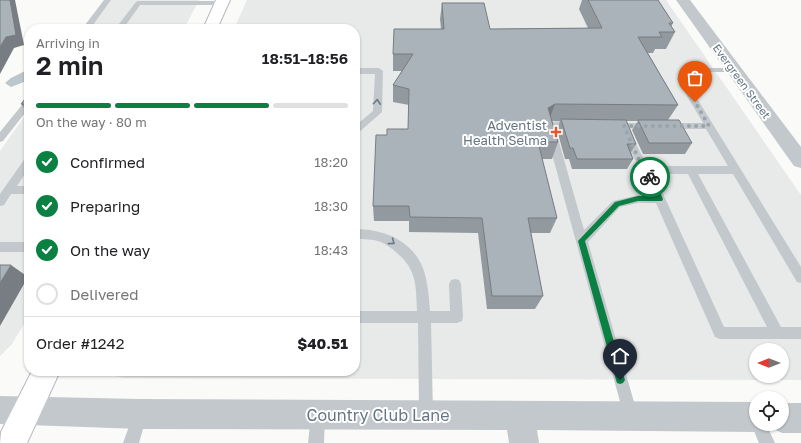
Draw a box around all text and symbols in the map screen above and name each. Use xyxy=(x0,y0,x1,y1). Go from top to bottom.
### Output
text: Arriving in xyxy=(36,35,100,51)
street label: Evergreen Street xyxy=(711,41,773,121)
text: 18:51–18:56 xyxy=(262,49,348,67)
text: 2 min xyxy=(36,50,104,81)
pin xyxy=(678,61,712,102)
icon: bag xyxy=(684,67,706,89)
one-way arrow xyxy=(373,99,382,105)
text: On the way · 80 m xyxy=(36,114,147,130)
place label: Adventist Health Selma xyxy=(463,117,547,148)
marker: Adventist Health Selma xyxy=(550,126,562,138)
icon: check xyxy=(36,151,58,173)
text: Confirmed xyxy=(70,153,145,171)
text: 18:20 xyxy=(314,154,348,170)
courier xyxy=(630,157,670,197)
icon: bike xyxy=(639,166,661,188)
icon: check xyxy=(36,195,58,217)
text: Preparing xyxy=(70,197,140,215)
text: 18:30 xyxy=(314,198,348,214)
one-way arrow xyxy=(388,237,395,245)
icon: check xyxy=(36,239,58,261)
text: On the way xyxy=(70,241,150,259)
text: 18:43 xyxy=(314,242,348,258)
text: Delivered xyxy=(70,285,138,303)
text: Order #1242 xyxy=(36,334,124,352)
text: $40.51 xyxy=(297,334,348,352)
pin xyxy=(603,339,637,380)
north arrow xyxy=(749,343,789,383)
map controls xyxy=(749,343,789,431)
icon: home xyxy=(609,345,631,367)
button: locate xyxy=(749,391,789,431)
street label: Country Club Lane xyxy=(307,405,449,425)

